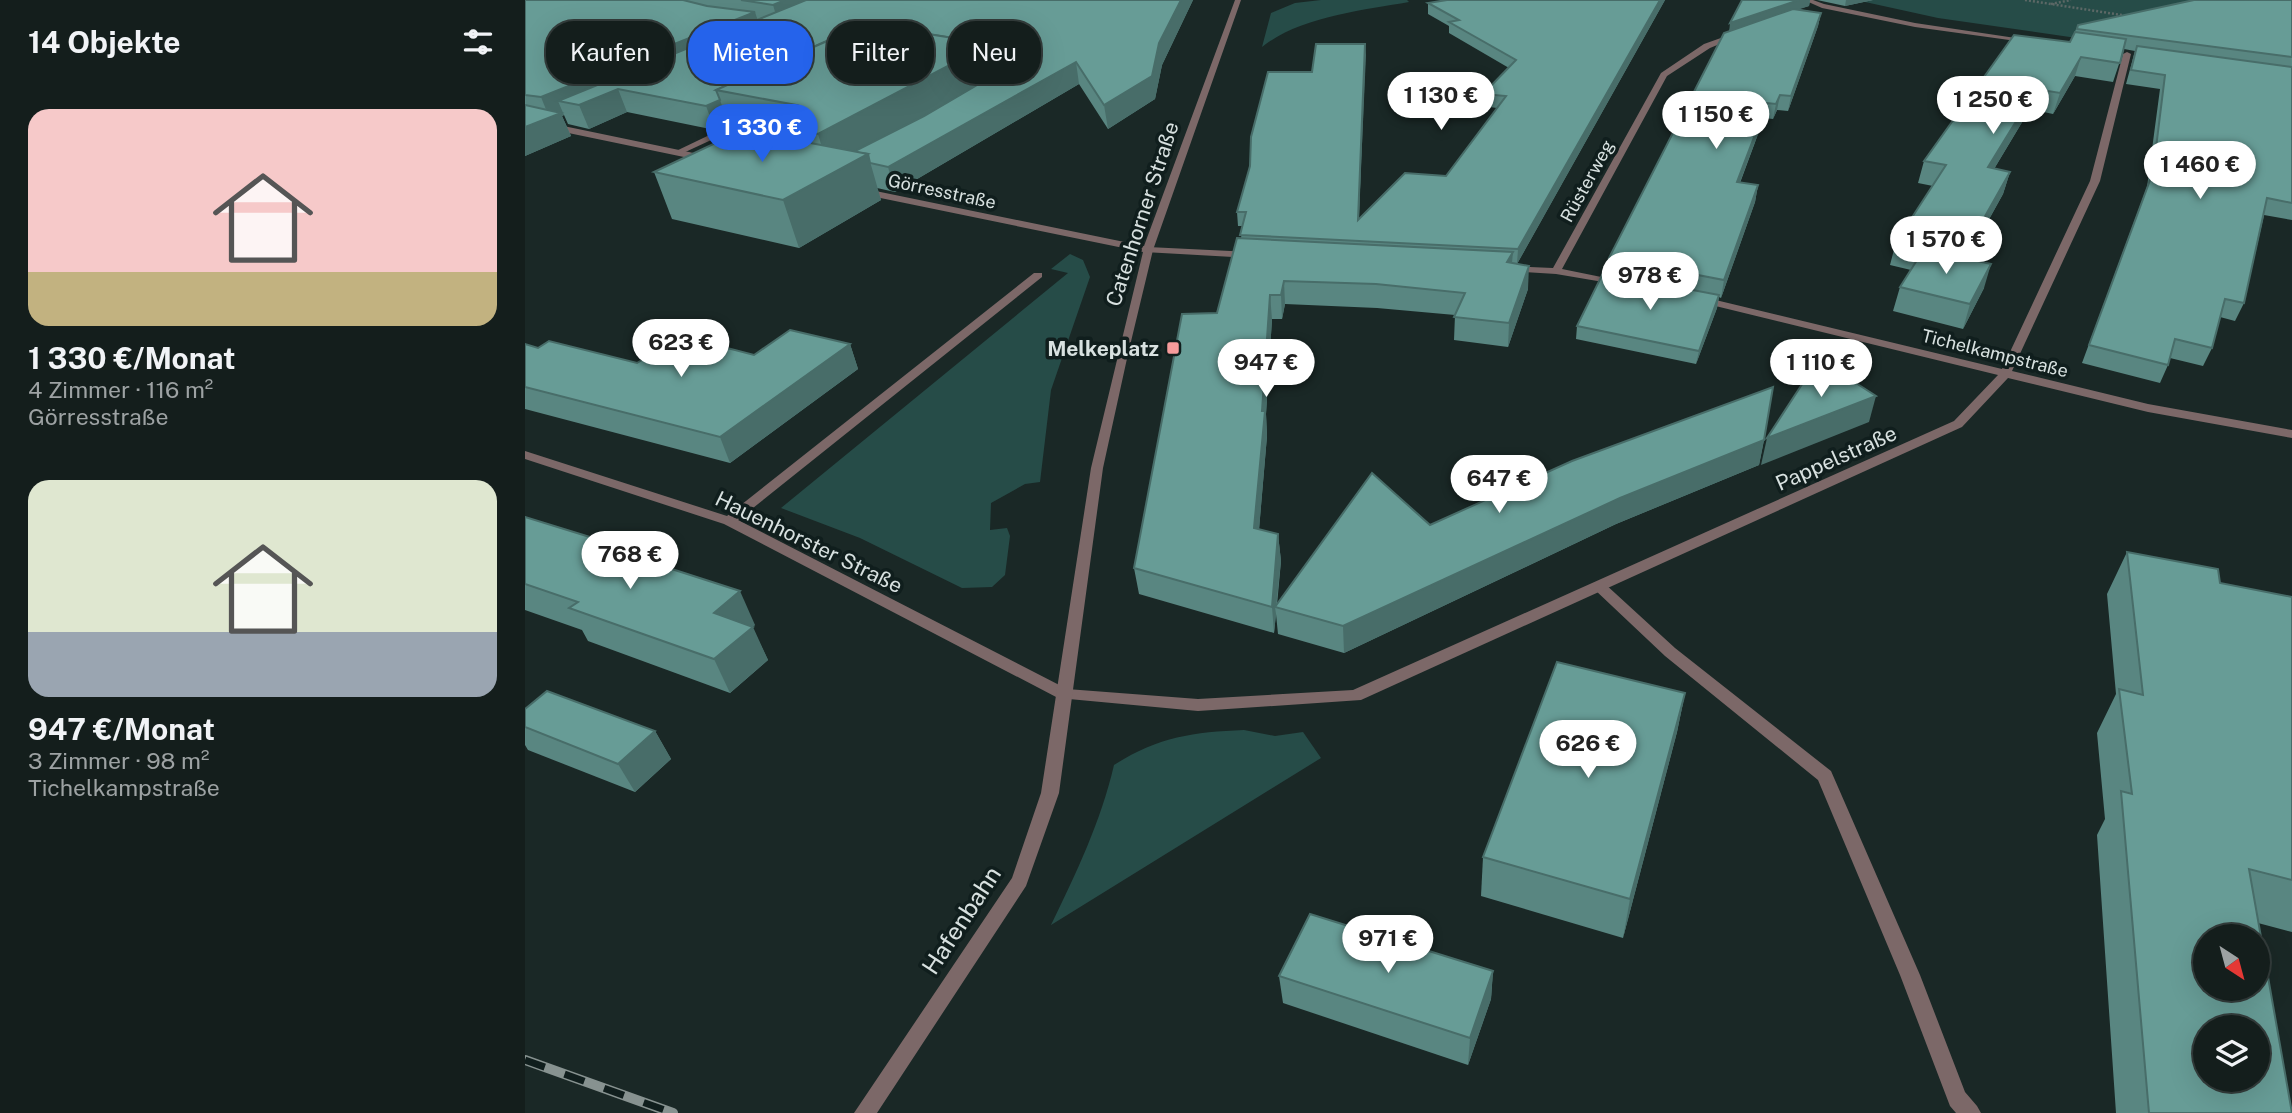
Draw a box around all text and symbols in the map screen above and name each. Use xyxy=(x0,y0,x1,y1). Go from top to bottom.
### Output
chip: Kaufen xyxy=(546,21,674,84)
chip: Mieten xyxy=(688,21,813,84)
chip: Filter xyxy=(827,21,934,84)
chip: Neu xyxy=(948,21,1041,84)
icon: filters xyxy=(459,23,497,61)
text: 14 Objekte xyxy=(28,24,181,60)
pin: 1 130 € xyxy=(1376,72,1506,132)
pin: 1 250 € xyxy=(1928,76,2058,136)
text: 1 130 € xyxy=(1403,81,1479,108)
text: 1 250 € xyxy=(1953,85,2033,112)
pin: 1 150 € xyxy=(1651,92,1781,151)
text: 1 150 € xyxy=(1678,100,1754,127)
pin: 1 330 € xyxy=(697,104,827,164)
text: 1 330 € xyxy=(722,113,802,140)
street label: Catenhorner Straße xyxy=(1100,119,1184,309)
street label: Rüsterweg xyxy=(1556,136,1618,226)
pin: 1 460 € xyxy=(2135,142,2265,201)
text: 1 460 € xyxy=(2160,150,2240,177)
icon: home xyxy=(200,155,326,281)
street label: Görresstraße xyxy=(886,169,998,213)
pin: 1 570 € xyxy=(1881,216,2011,276)
text: 1 570 € xyxy=(1906,225,1986,252)
pin: 978 € xyxy=(1601,252,1699,312)
text: 978 € xyxy=(1618,261,1682,288)
pin: 623 € xyxy=(632,320,730,379)
street label: Tichelkampstraße xyxy=(1920,325,2070,381)
text: 623 € xyxy=(648,328,714,355)
place label: Melkeplatz xyxy=(1047,336,1159,361)
text: 1 330 €/Monat xyxy=(28,340,235,376)
marker: Melkeplatz xyxy=(1165,340,1181,356)
pin: 947 € xyxy=(1217,340,1315,399)
pin: 1 110 € xyxy=(1756,340,1886,399)
text: 947 € xyxy=(1234,348,1298,375)
text: 1 110 € xyxy=(1786,348,1856,375)
text: 4 Zimmer · 116 m² xyxy=(28,376,213,403)
text: Görresstraße xyxy=(28,403,168,430)
street label: Pappelstraße xyxy=(1772,420,1900,496)
pin: 647 € xyxy=(1450,456,1548,515)
text: 647 € xyxy=(1467,464,1531,491)
street label: Hauenhorster Straße xyxy=(711,486,907,598)
icon: home xyxy=(200,526,326,652)
pin: 768 € xyxy=(581,532,679,591)
text: 768 € xyxy=(598,540,662,567)
text: 947 €/Monat xyxy=(28,711,215,747)
pin: 626 € xyxy=(1539,720,1637,780)
text: 626 € xyxy=(1555,729,1621,756)
text: 3 Zimmer · 98 m² xyxy=(28,747,209,774)
text: Tichelkampstraße xyxy=(28,774,220,801)
street label: Hafenbahn xyxy=(916,861,1006,979)
pin: 971 € xyxy=(1339,916,1437,975)
text: 971 € xyxy=(1358,924,1418,951)
north arrow xyxy=(2193,924,2270,1001)
map controls xyxy=(2193,924,2270,1092)
button: layers xyxy=(2193,1015,2270,1092)

